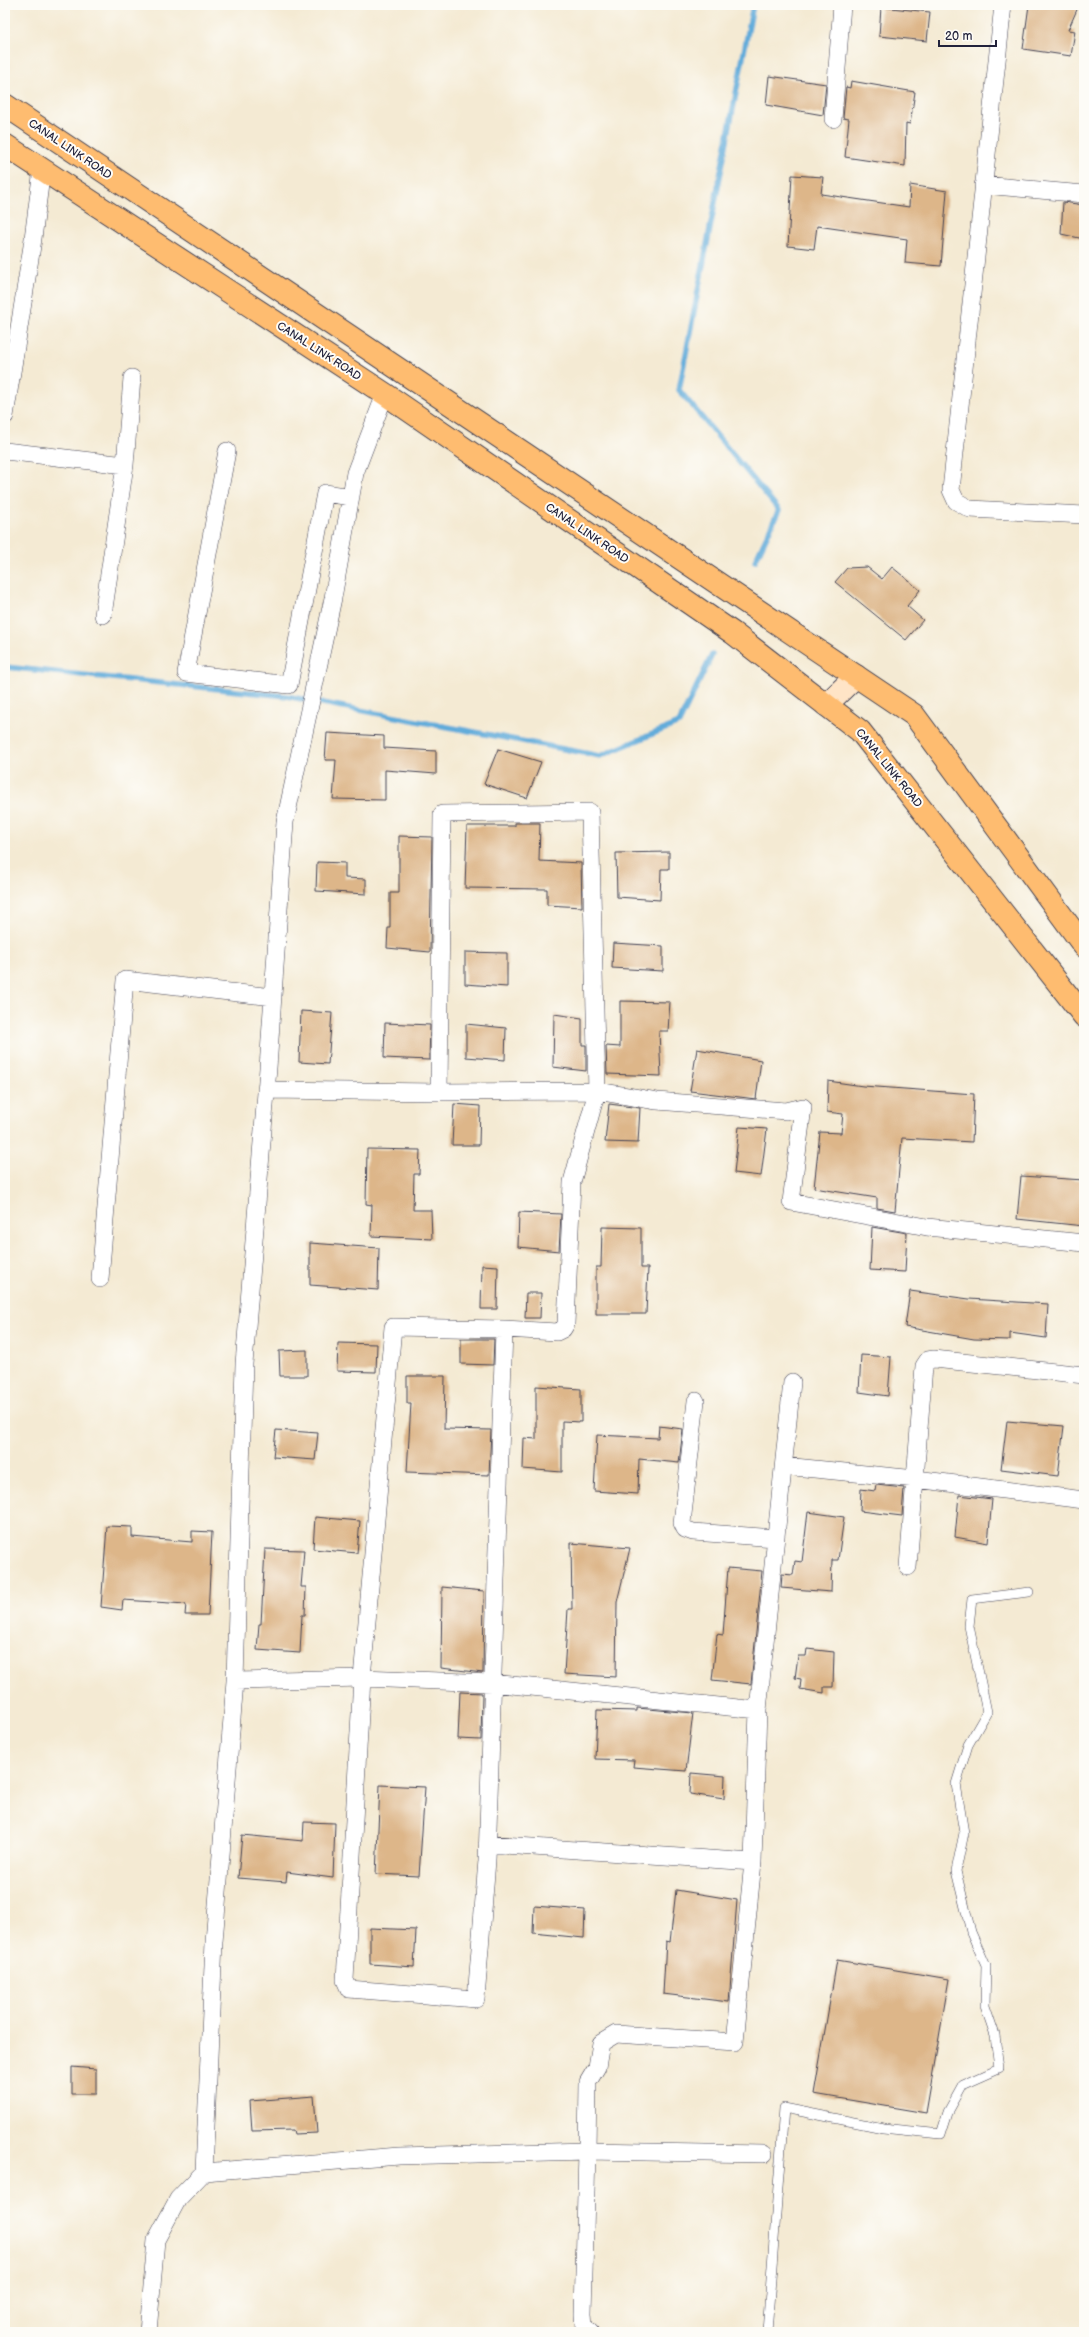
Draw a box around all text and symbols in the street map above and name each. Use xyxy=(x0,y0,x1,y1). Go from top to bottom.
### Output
scale bar xyxy=(939,22,996,48)
text: 20 m xyxy=(945,29,972,44)
street label: CANAL LINK ROAD xyxy=(26,116,114,182)
street label: CANAL LINK ROAD xyxy=(275,319,363,383)
street label: CANAL LINK ROAD xyxy=(543,500,631,566)
street label: CANAL LINK ROAD xyxy=(853,726,925,810)

